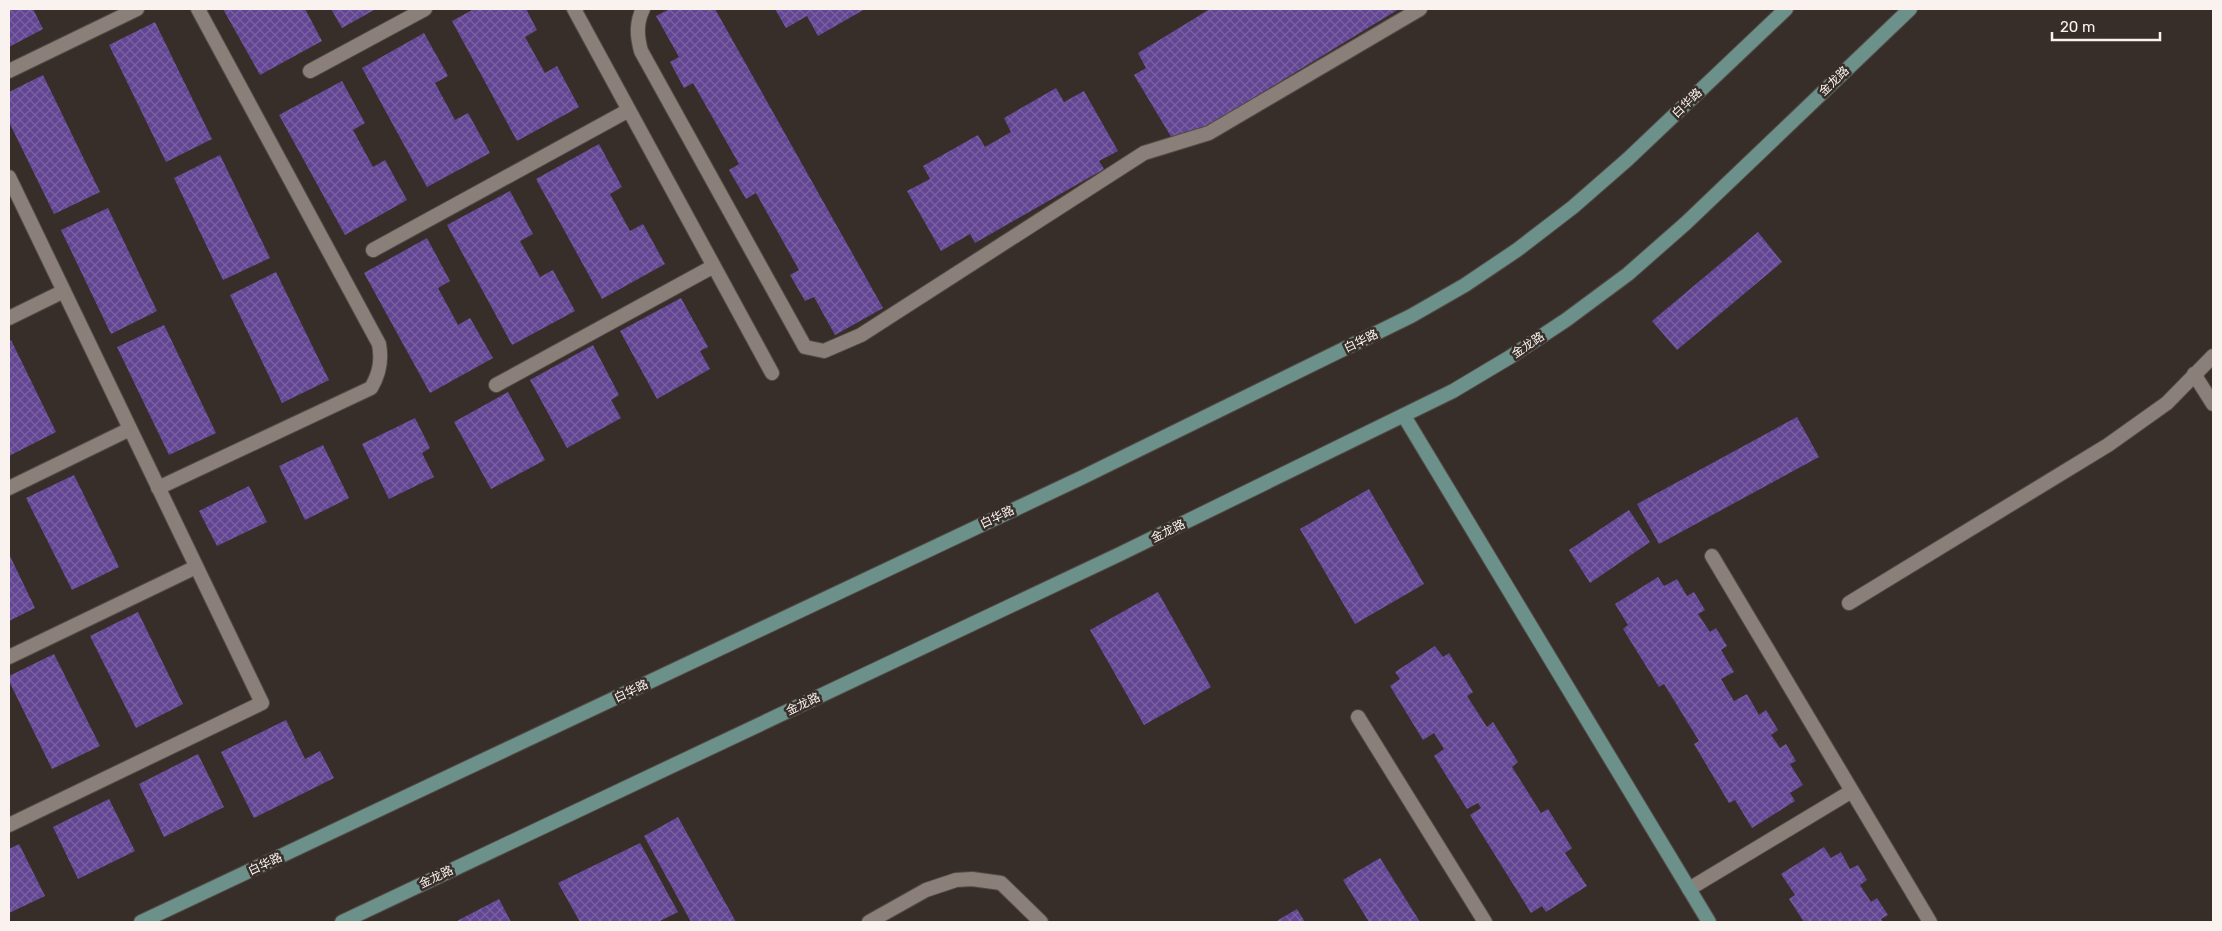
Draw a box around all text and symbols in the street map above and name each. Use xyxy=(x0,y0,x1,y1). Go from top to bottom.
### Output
scale bar xyxy=(2052,10,2160,42)
text: 20 m xyxy=(2060,18,2095,36)
street label: 金龙路 xyxy=(1816,63,1852,99)
street label: 白华路 xyxy=(1669,85,1705,121)
street label: 白华路 xyxy=(1342,327,1380,355)
street label: 金龙路 xyxy=(1509,329,1547,361)
street label: 白华路 xyxy=(978,503,1016,531)
street label: 金龙路 xyxy=(1149,517,1187,545)
street label: 白华路 xyxy=(612,677,650,705)
street label: 金龙路 xyxy=(784,690,822,718)
street label: 白华路 xyxy=(246,850,284,878)
street label: 金龙路 xyxy=(417,863,455,891)

